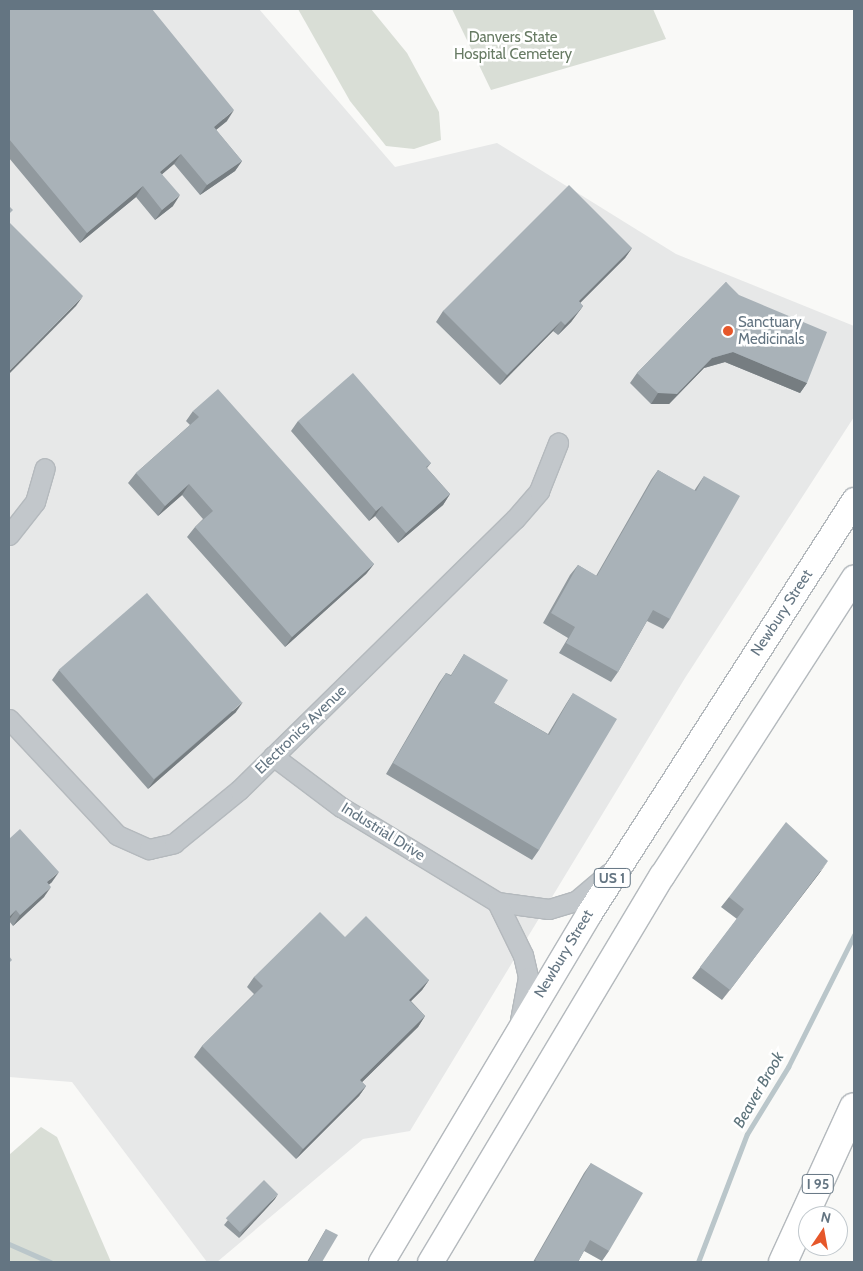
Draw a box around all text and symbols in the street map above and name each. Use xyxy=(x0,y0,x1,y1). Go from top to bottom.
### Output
park label: Danvers State Hospital Cemetery xyxy=(454,28,572,63)
place label: Sanctuary Medicinals xyxy=(738,313,805,348)
marker: Sanctuary Medicinals xyxy=(722,325,734,337)
street label: Newbury Street xyxy=(747,566,817,660)
street label: Electronics Avenue xyxy=(252,682,350,778)
street label: Industrial Drive xyxy=(338,799,428,865)
road number: US 1 xyxy=(593,866,631,890)
street label: Newbury Street xyxy=(531,907,597,1001)
water label: Beaver Brook xyxy=(730,1049,788,1131)
road number: I 95 xyxy=(802,1172,834,1196)
north arrow xyxy=(798,1206,848,1256)
text: N xyxy=(819,1207,833,1227)

